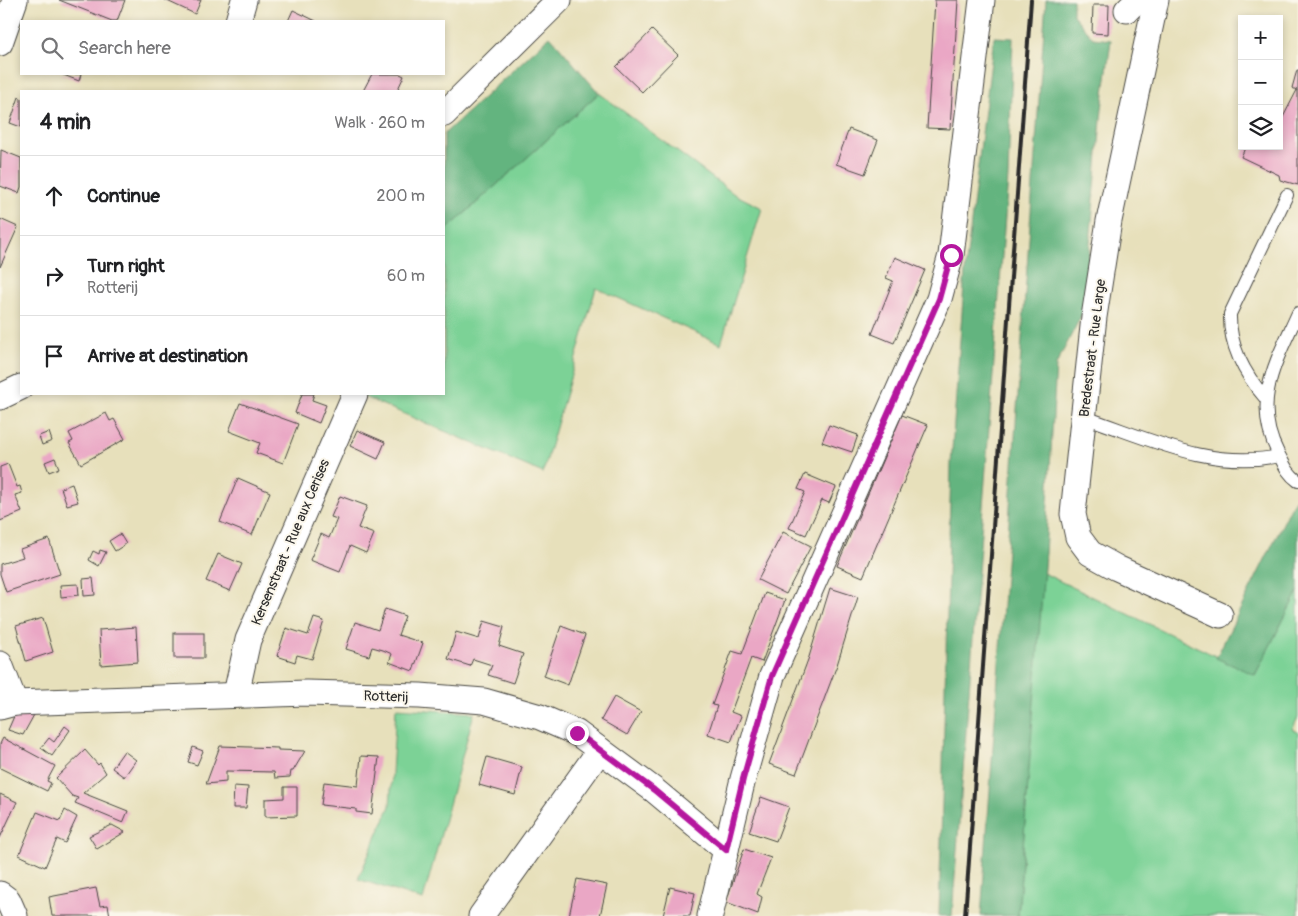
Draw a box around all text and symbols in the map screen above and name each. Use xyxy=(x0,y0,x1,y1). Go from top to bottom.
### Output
map controls xyxy=(1238,15,1283,150)
button: + xyxy=(1238,15,1283,60)
search box xyxy=(20,20,445,75)
icon: search xyxy=(38,34,66,62)
text: Search here xyxy=(78,36,171,60)
button: − xyxy=(1238,60,1283,105)
button: layers xyxy=(1238,105,1283,150)
text: 4 min xyxy=(40,109,91,136)
text: Walk · 260 m xyxy=(334,113,425,133)
icon: ahead xyxy=(40,182,68,210)
text: Continue xyxy=(87,184,160,208)
text: 200 m xyxy=(377,186,425,206)
route start xyxy=(940,244,963,267)
text: Turn right xyxy=(87,254,165,278)
icon: right xyxy=(40,262,68,290)
text: 60 m xyxy=(387,266,425,286)
text: Rotterij xyxy=(87,278,138,298)
street label: Bredestraat - Rue Large xyxy=(1076,278,1109,418)
icon: arrive xyxy=(40,342,68,370)
text: Arrive at destination xyxy=(87,344,248,368)
street label: Kersenstraat - Rue aux Cerises xyxy=(248,456,334,628)
street label: Rotterij xyxy=(363,687,409,706)
route end xyxy=(566,722,589,745)

